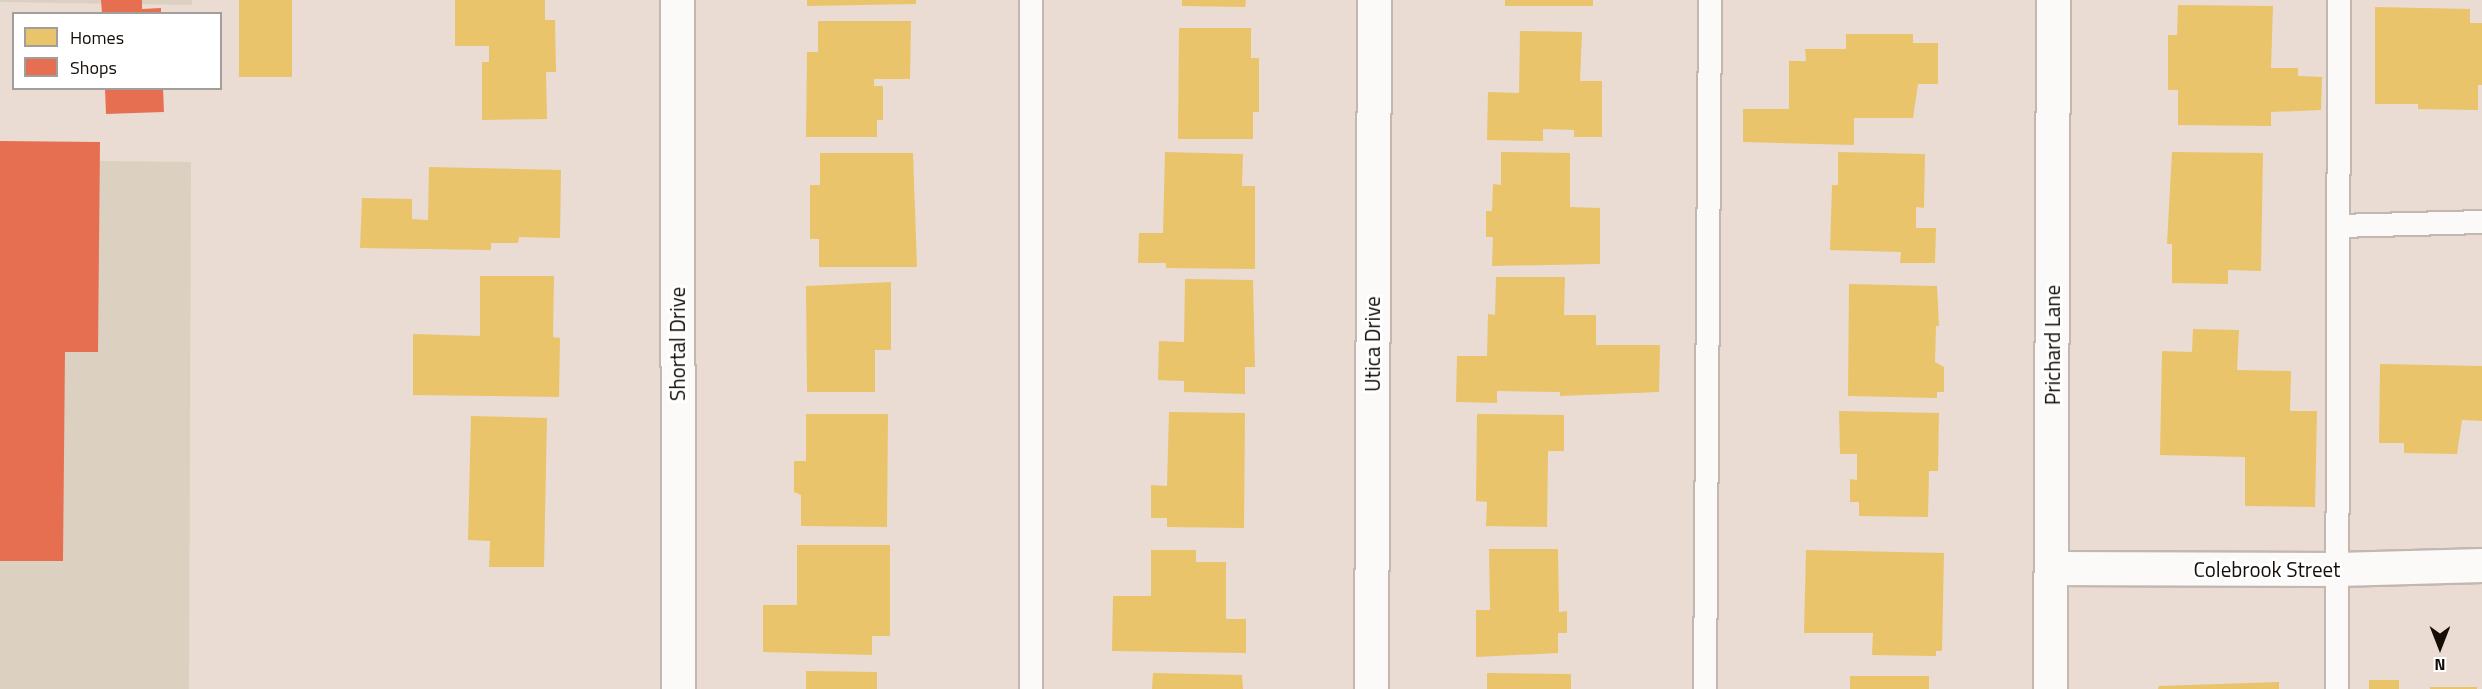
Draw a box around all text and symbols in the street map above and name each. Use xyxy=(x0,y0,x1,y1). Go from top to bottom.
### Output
legend xyxy=(12,12,222,90)
text: Homes xyxy=(70,24,124,51)
text: Shops xyxy=(70,54,117,81)
street label: Prichard Lane xyxy=(2039,285,2065,405)
street label: Shortal Drive xyxy=(664,287,690,401)
street label: Utica Drive xyxy=(1359,296,1385,392)
street label: Colebrook Street xyxy=(2194,556,2340,582)
north arrow xyxy=(2410,617,2470,677)
text: N xyxy=(2434,653,2446,677)

